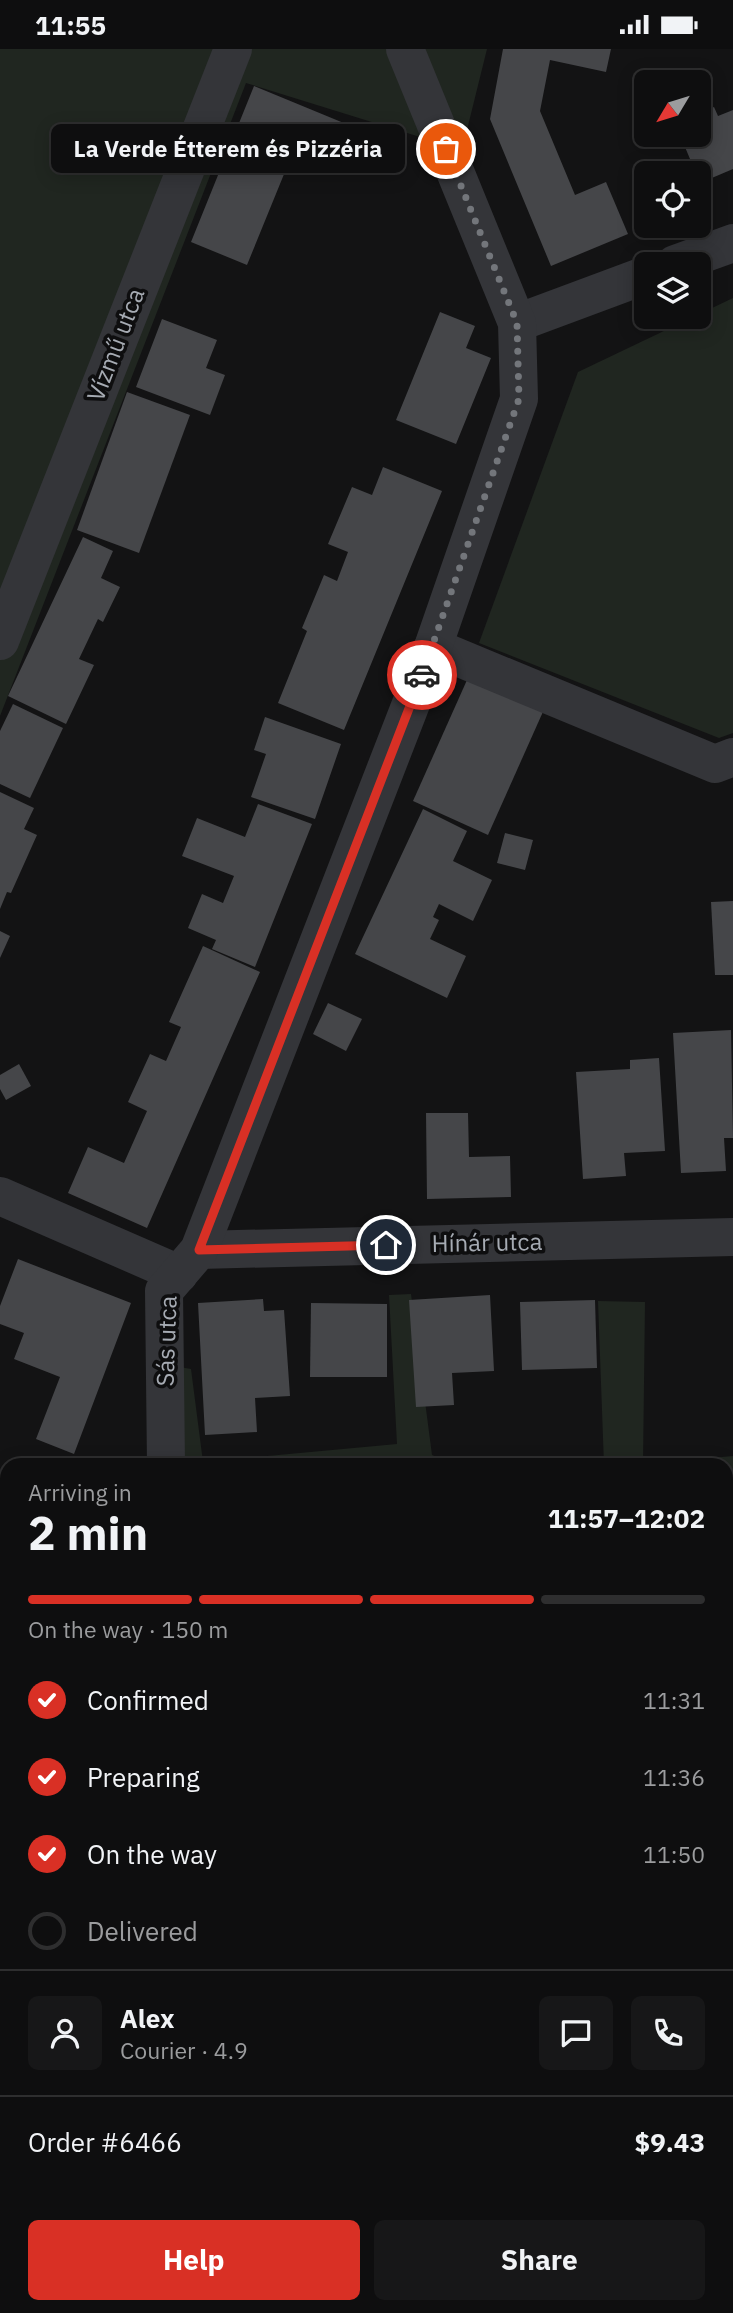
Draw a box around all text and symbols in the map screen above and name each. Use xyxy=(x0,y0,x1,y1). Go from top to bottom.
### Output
text: 11:55 xyxy=(35,8,106,42)
north arrow xyxy=(634,70,710,147)
map controls xyxy=(634,70,711,329)
pin xyxy=(416,119,476,179)
callout: La Verde Étterem és Pizzéria xyxy=(51,125,404,173)
icon: bag xyxy=(427,130,465,168)
text: La Verde Étterem és Pizzéria xyxy=(74,133,382,163)
button: locate xyxy=(634,161,711,238)
button: layers xyxy=(634,252,711,329)
street label: Vízmű utca xyxy=(79,283,151,406)
courier xyxy=(387,640,457,710)
icon: car xyxy=(403,656,441,694)
pin xyxy=(356,1215,416,1275)
street label: Hínár utca xyxy=(431,1225,543,1259)
icon: home xyxy=(367,1226,405,1264)
street label: Sás utca xyxy=(148,1295,184,1387)
text: Arriving in xyxy=(28,1477,132,1507)
text: 11:57–12:02 xyxy=(548,1501,705,1535)
text: 2 min xyxy=(28,1503,148,1563)
text: On the way · 150 m xyxy=(28,1614,228,1644)
icon: check xyxy=(28,1681,66,1719)
text: Confirmed xyxy=(87,1683,209,1717)
text: 11:31 xyxy=(643,1685,705,1715)
icon: check xyxy=(28,1758,66,1796)
text: Preparing xyxy=(87,1760,200,1794)
text: 11:36 xyxy=(643,1762,705,1792)
icon: check xyxy=(28,1835,66,1873)
text: On the way xyxy=(87,1837,217,1871)
text: 11:50 xyxy=(643,1839,705,1869)
text: Delivered xyxy=(87,1914,198,1948)
button: person xyxy=(28,1996,102,2070)
button: chat xyxy=(539,1996,613,2070)
button: phone xyxy=(631,1996,705,2070)
text: Alex xyxy=(120,2001,174,2035)
text: Courier · 4.9 xyxy=(120,2035,248,2065)
text: Order #6466 xyxy=(28,2125,182,2159)
text: $9.43 xyxy=(635,2125,705,2159)
button: Help xyxy=(28,2220,360,2300)
button: Share xyxy=(374,2220,705,2300)

